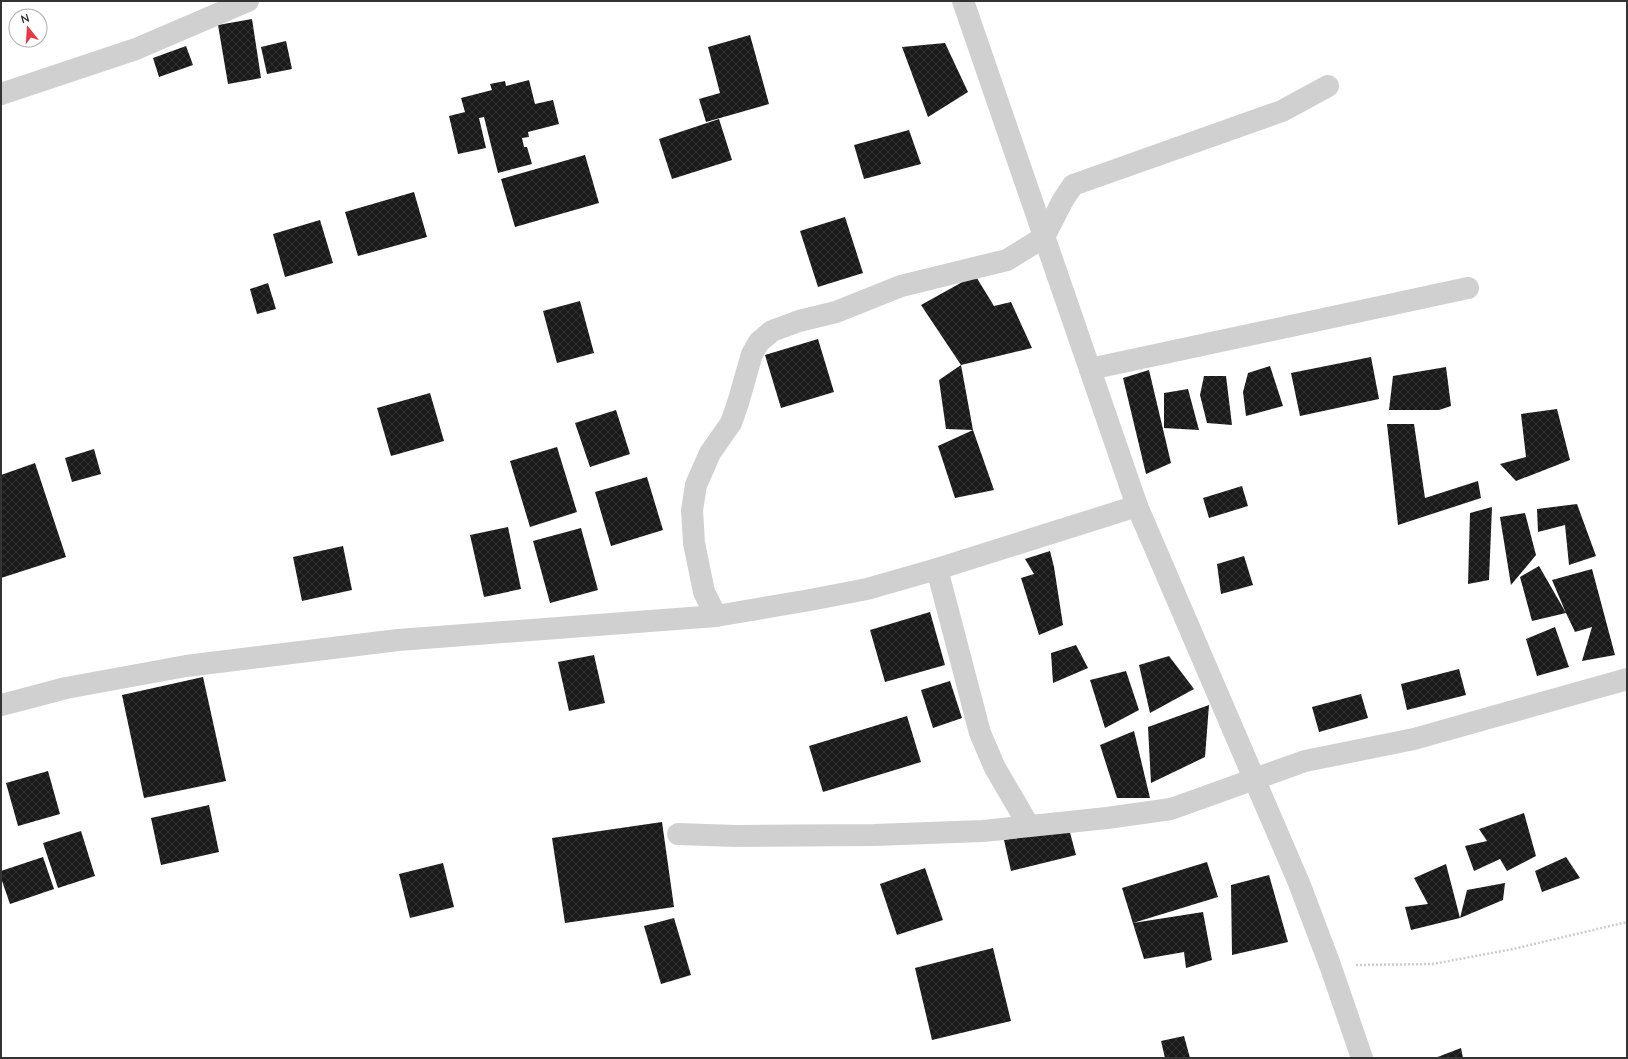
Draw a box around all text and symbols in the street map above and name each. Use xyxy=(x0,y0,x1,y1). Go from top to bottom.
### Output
north arrow xyxy=(8,8,48,48)
text: N xyxy=(19,11,31,27)

